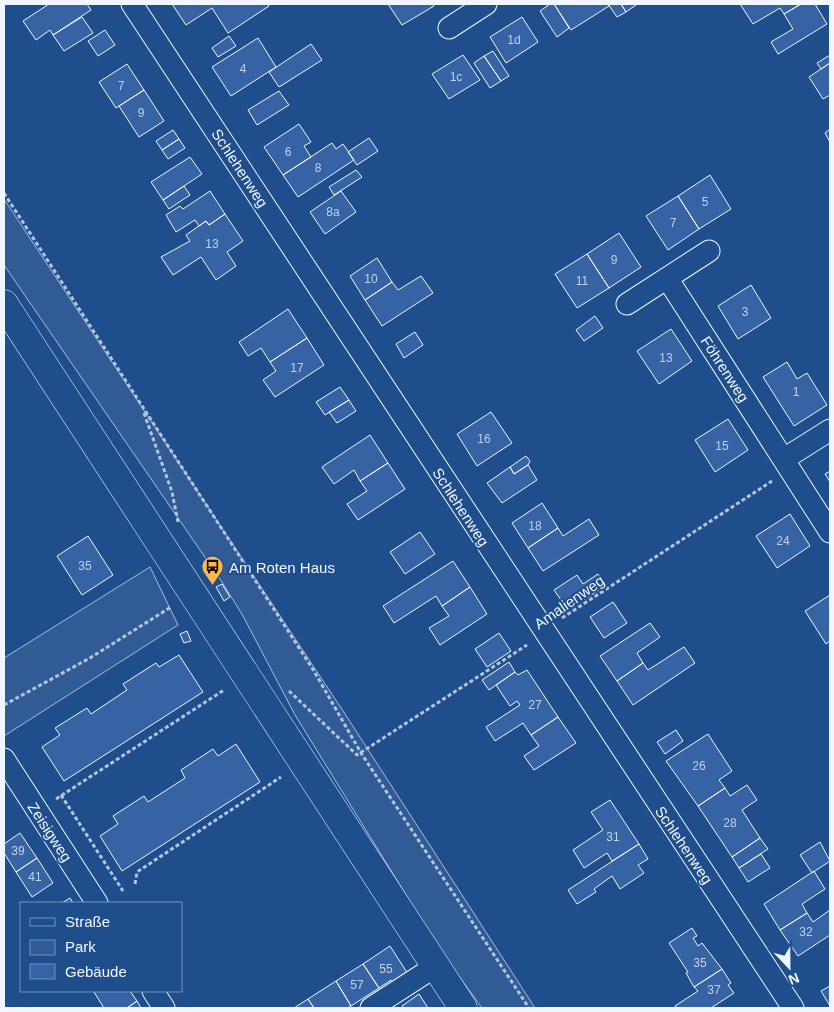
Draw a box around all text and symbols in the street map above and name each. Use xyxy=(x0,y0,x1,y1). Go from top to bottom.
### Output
house number: 1d xyxy=(507,33,521,47)
house number: 4 xyxy=(240,62,247,76)
house number: 1c xyxy=(450,70,462,84)
house number: 7 xyxy=(118,79,125,93)
house number: 9 xyxy=(138,106,145,120)
street label: Schlehenweg xyxy=(208,126,272,210)
house number: 6 xyxy=(285,145,292,159)
house number: 8 xyxy=(315,161,322,175)
house number: 5 xyxy=(702,195,709,209)
house number: 8a xyxy=(326,205,340,219)
house number: 7 xyxy=(670,216,677,230)
house number: 13 xyxy=(205,237,219,251)
house number: 9 xyxy=(611,253,618,267)
house number: 10 xyxy=(364,272,378,286)
house number: 11 xyxy=(576,274,589,288)
house number: 3 xyxy=(742,305,749,319)
street label: Föhrenweg xyxy=(697,333,753,405)
house number: 13 xyxy=(659,351,673,365)
house number: 17 xyxy=(290,361,304,375)
house number: 1 xyxy=(793,385,800,399)
house number: 16 xyxy=(477,432,491,446)
house number: 15 xyxy=(715,439,729,453)
street label: Schlehenweg xyxy=(429,465,493,549)
house number: 18 xyxy=(528,519,542,533)
house number: 24 xyxy=(776,534,790,548)
bus stop icon: Am Roten Haus xyxy=(201,555,225,586)
house number: 35 xyxy=(78,559,92,573)
place label: Am Roten Haus xyxy=(229,559,335,576)
street label: Amalienweg xyxy=(531,572,607,632)
house number: 27 xyxy=(528,698,542,712)
house number: 26 xyxy=(692,759,706,773)
street label: Zeisigweg xyxy=(24,799,76,865)
street label: Schlehenweg xyxy=(652,803,716,887)
house number: 28 xyxy=(723,816,737,830)
house number: 31 xyxy=(606,830,620,844)
house number: 39 xyxy=(11,844,25,858)
house number: 41 xyxy=(28,870,42,884)
legend xyxy=(20,902,182,992)
text: Straße xyxy=(65,913,110,930)
house number: 32 xyxy=(799,925,813,939)
text: Park xyxy=(65,938,96,955)
north arrow xyxy=(764,942,814,992)
house number: 35 xyxy=(693,956,707,970)
house number: 55 xyxy=(379,962,393,976)
text: Gebäude xyxy=(65,963,127,980)
text: N xyxy=(786,970,802,988)
house number: 57 xyxy=(350,978,364,992)
house number: 37 xyxy=(707,983,721,997)

